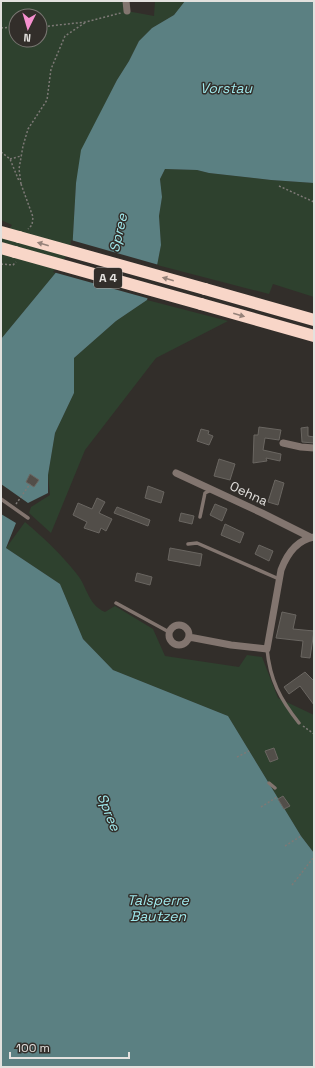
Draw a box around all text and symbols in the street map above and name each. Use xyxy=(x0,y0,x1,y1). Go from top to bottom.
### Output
north arrow xyxy=(8,8,48,48)
text: N xyxy=(23,31,31,45)
water label: Vorstau xyxy=(200,79,253,97)
water label: Spree xyxy=(105,211,131,254)
one-way arrow xyxy=(36,241,48,247)
road number: A 4 xyxy=(94,268,122,288)
one-way arrow xyxy=(161,276,173,282)
one-way arrow xyxy=(232,312,245,318)
street label: Oehna xyxy=(227,477,271,510)
water label: Spree xyxy=(93,790,125,834)
water label: Talsperre Bautzen xyxy=(127,891,190,925)
scale bar xyxy=(10,1034,129,1060)
text: 100 m xyxy=(16,1040,50,1056)

